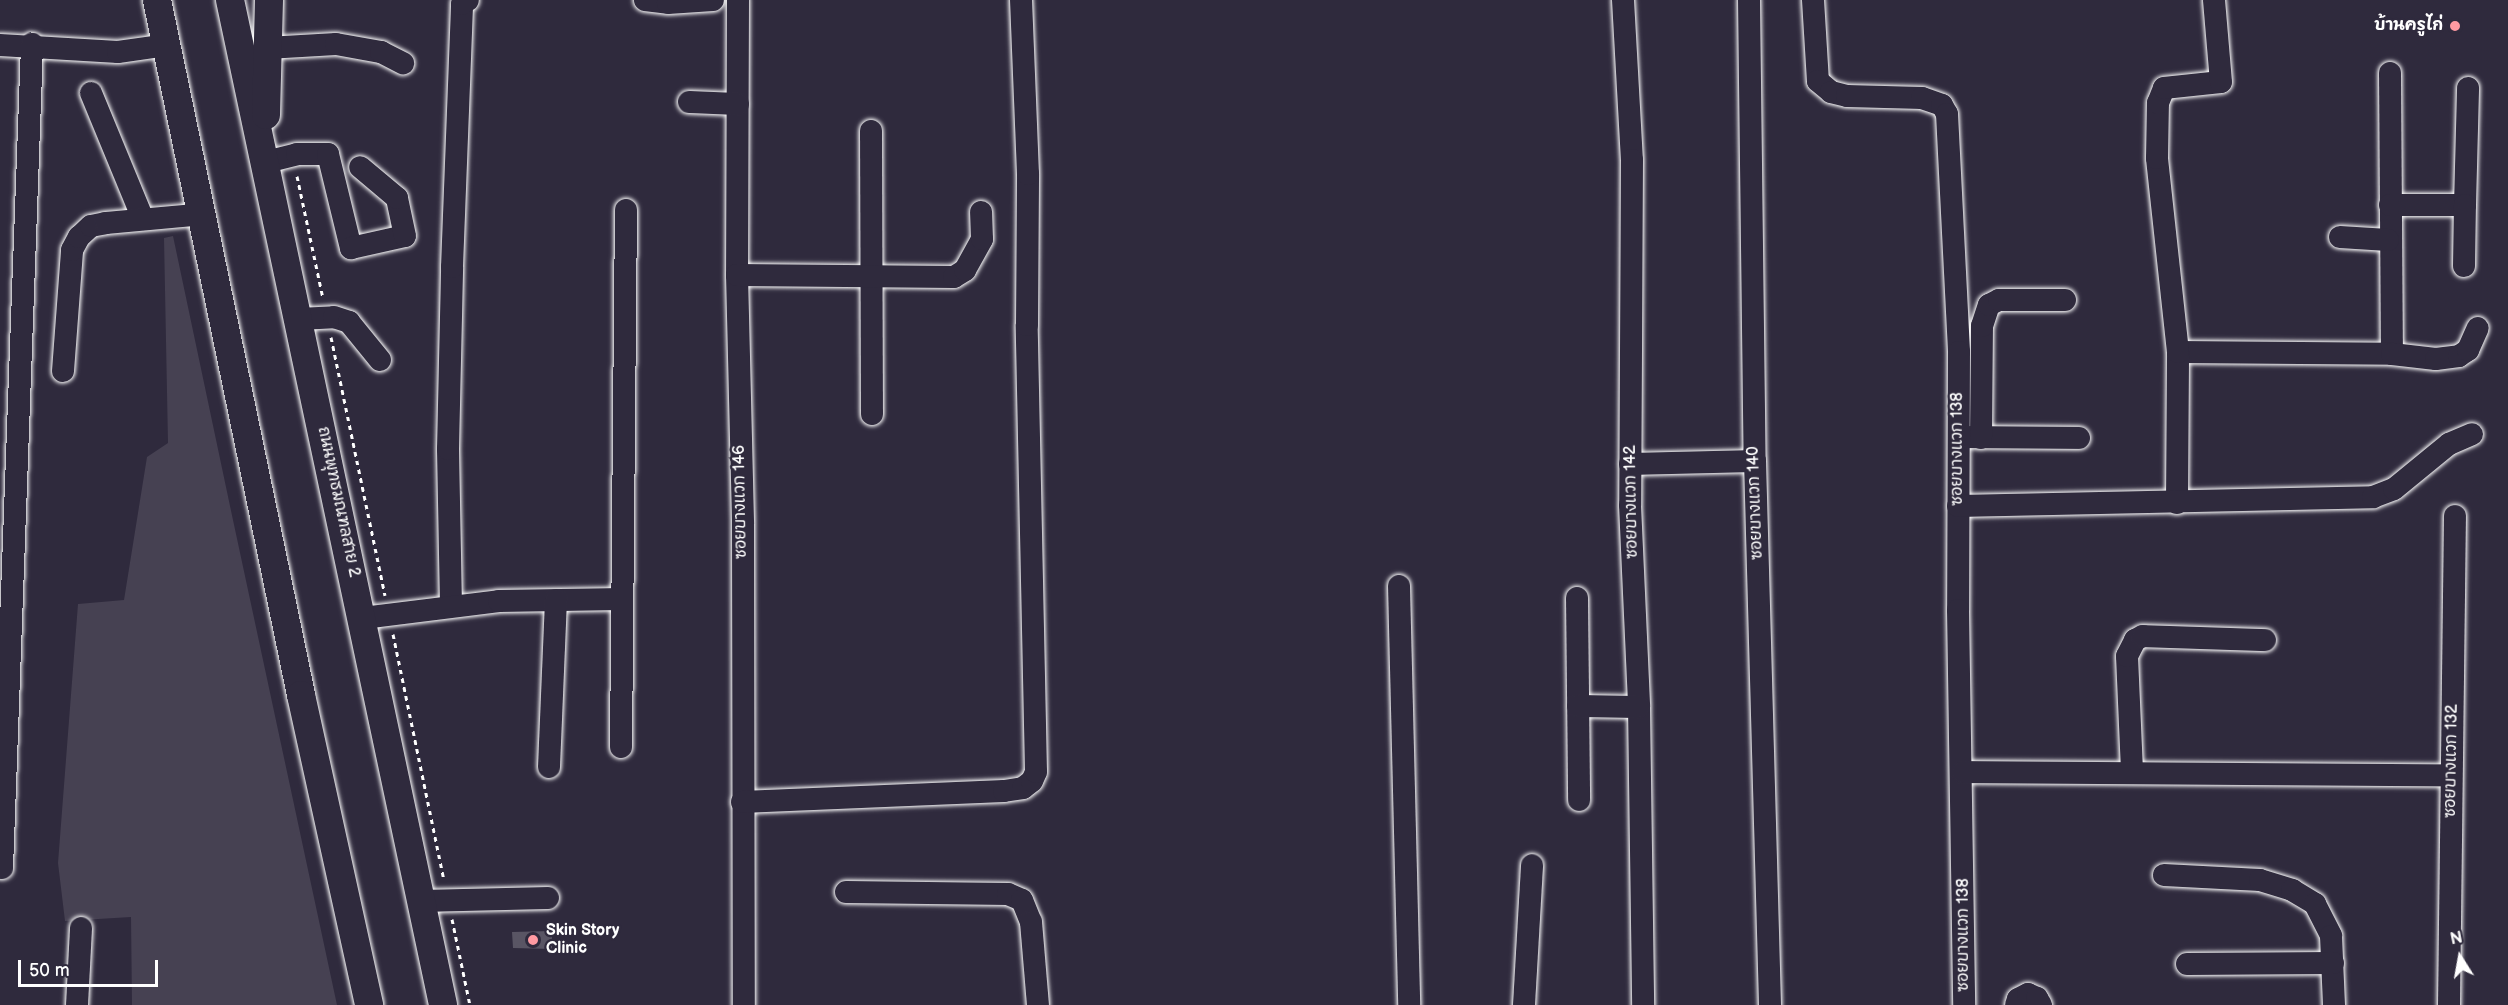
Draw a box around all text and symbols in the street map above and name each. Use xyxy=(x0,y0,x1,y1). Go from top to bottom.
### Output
place label: บ้านครูไก่ xyxy=(2374,16,2443,36)
marker: บ้านครูไก่ xyxy=(2448,19,2462,33)
street label: ซอยบางแวก 138 xyxy=(1948,392,1968,506)
street label: ถนนพุทธมณฑลสาย 2 xyxy=(313,425,363,579)
street label: ซอยบางแวก 146 xyxy=(730,445,752,559)
street label: ซอยบางแวก 142 xyxy=(1621,445,1643,559)
street label: ซอยบางแวก 140 xyxy=(1744,446,1768,560)
street label: ซอยบางแวก 132 xyxy=(2441,704,2463,818)
street label: ซอยบางแวก 138 xyxy=(1954,878,1974,992)
place label: Skin Story Clinic xyxy=(546,921,619,959)
north arrow xyxy=(2430,927,2490,987)
text: N xyxy=(2449,928,2464,949)
marker: Skin Story Clinic xyxy=(524,931,542,949)
scale bar xyxy=(21,948,160,986)
text: 50 m xyxy=(29,960,70,981)

